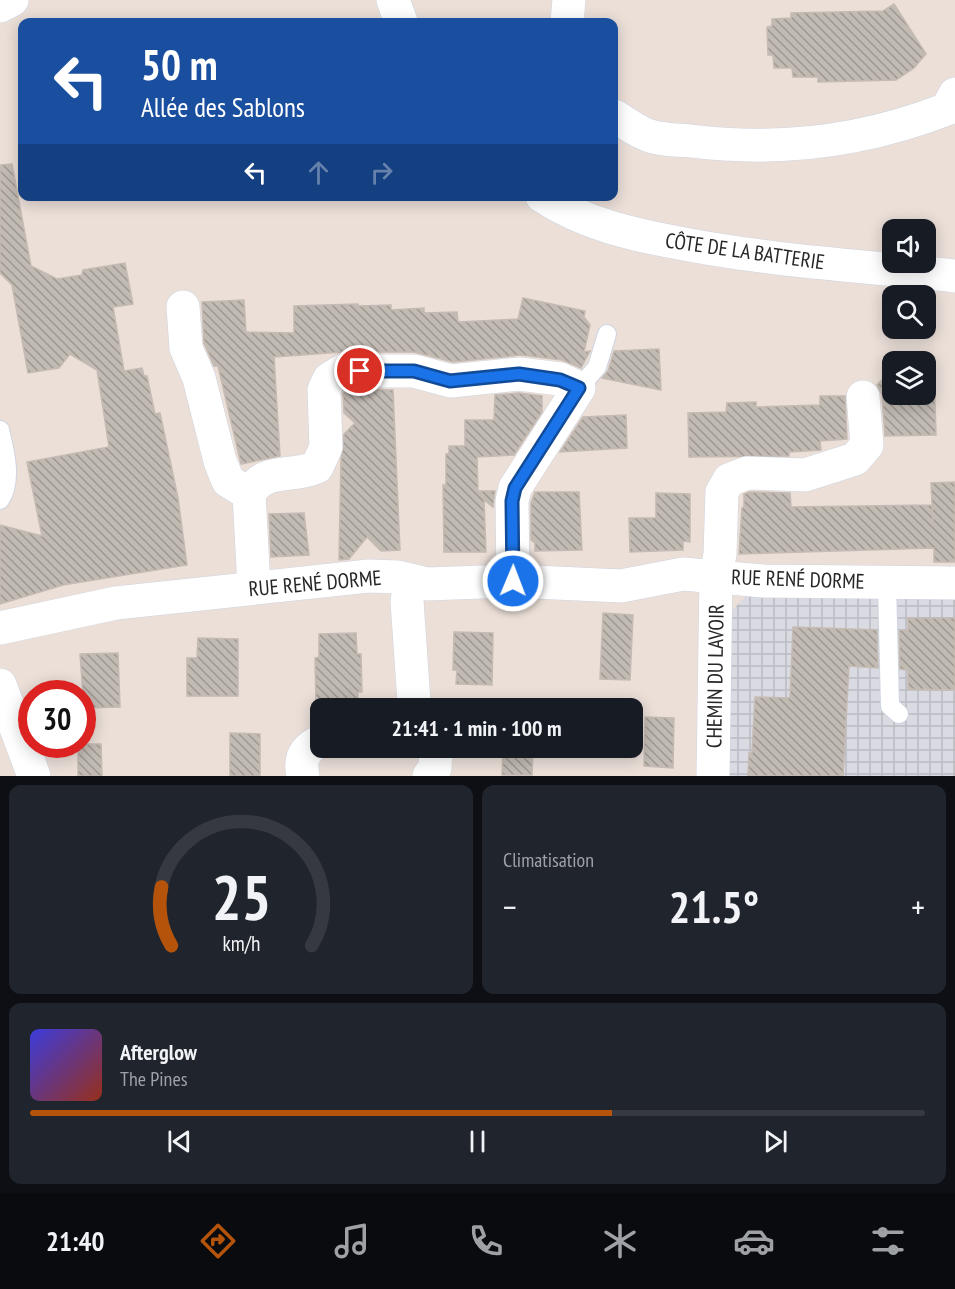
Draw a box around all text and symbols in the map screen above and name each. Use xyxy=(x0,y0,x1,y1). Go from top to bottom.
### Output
text: 50 m xyxy=(141,37,218,92)
icon: left xyxy=(42,42,120,120)
text: Allée des Sablons xyxy=(141,90,305,124)
icon: left xyxy=(239,156,272,189)
icon: ahead xyxy=(302,156,335,189)
icon: right xyxy=(365,156,398,189)
map controls xyxy=(882,219,936,405)
button: sound xyxy=(882,219,936,273)
street label: CÔTE DE LA BATTERIE xyxy=(664,226,826,276)
button: search xyxy=(882,285,936,339)
pin xyxy=(334,345,385,396)
button: layers xyxy=(882,351,936,405)
icon: arrive xyxy=(343,354,376,387)
position arrow xyxy=(481,549,545,613)
street label: RUE RENÉ DORME xyxy=(731,563,865,595)
street label: RUE RENÉ DORME xyxy=(247,564,383,602)
street label: CHEMIN DU LAVOIR xyxy=(700,604,730,748)
speed limit sign: 30 xyxy=(18,680,96,758)
text: 21:41 · 1 min · 100 m xyxy=(391,714,562,742)
text: Climatisation xyxy=(503,847,594,873)
text: 25 xyxy=(211,856,271,937)
text: 21.5° xyxy=(669,877,759,935)
text: − xyxy=(503,885,517,928)
text: + xyxy=(911,885,925,928)
text: km/h xyxy=(222,930,260,958)
text: Afterglow xyxy=(120,1038,197,1066)
text: The Pines xyxy=(120,1066,187,1092)
icon: previous xyxy=(163,1125,196,1158)
icon: pause xyxy=(461,1125,494,1158)
icon: next xyxy=(759,1125,792,1158)
icon: directions xyxy=(197,1220,239,1262)
icon: music xyxy=(331,1220,373,1262)
icon: phone xyxy=(465,1220,507,1262)
icon: climate xyxy=(599,1220,641,1262)
icon: car xyxy=(733,1220,775,1262)
icon: filters xyxy=(867,1220,909,1262)
text: 21:40 xyxy=(46,1224,104,1258)

